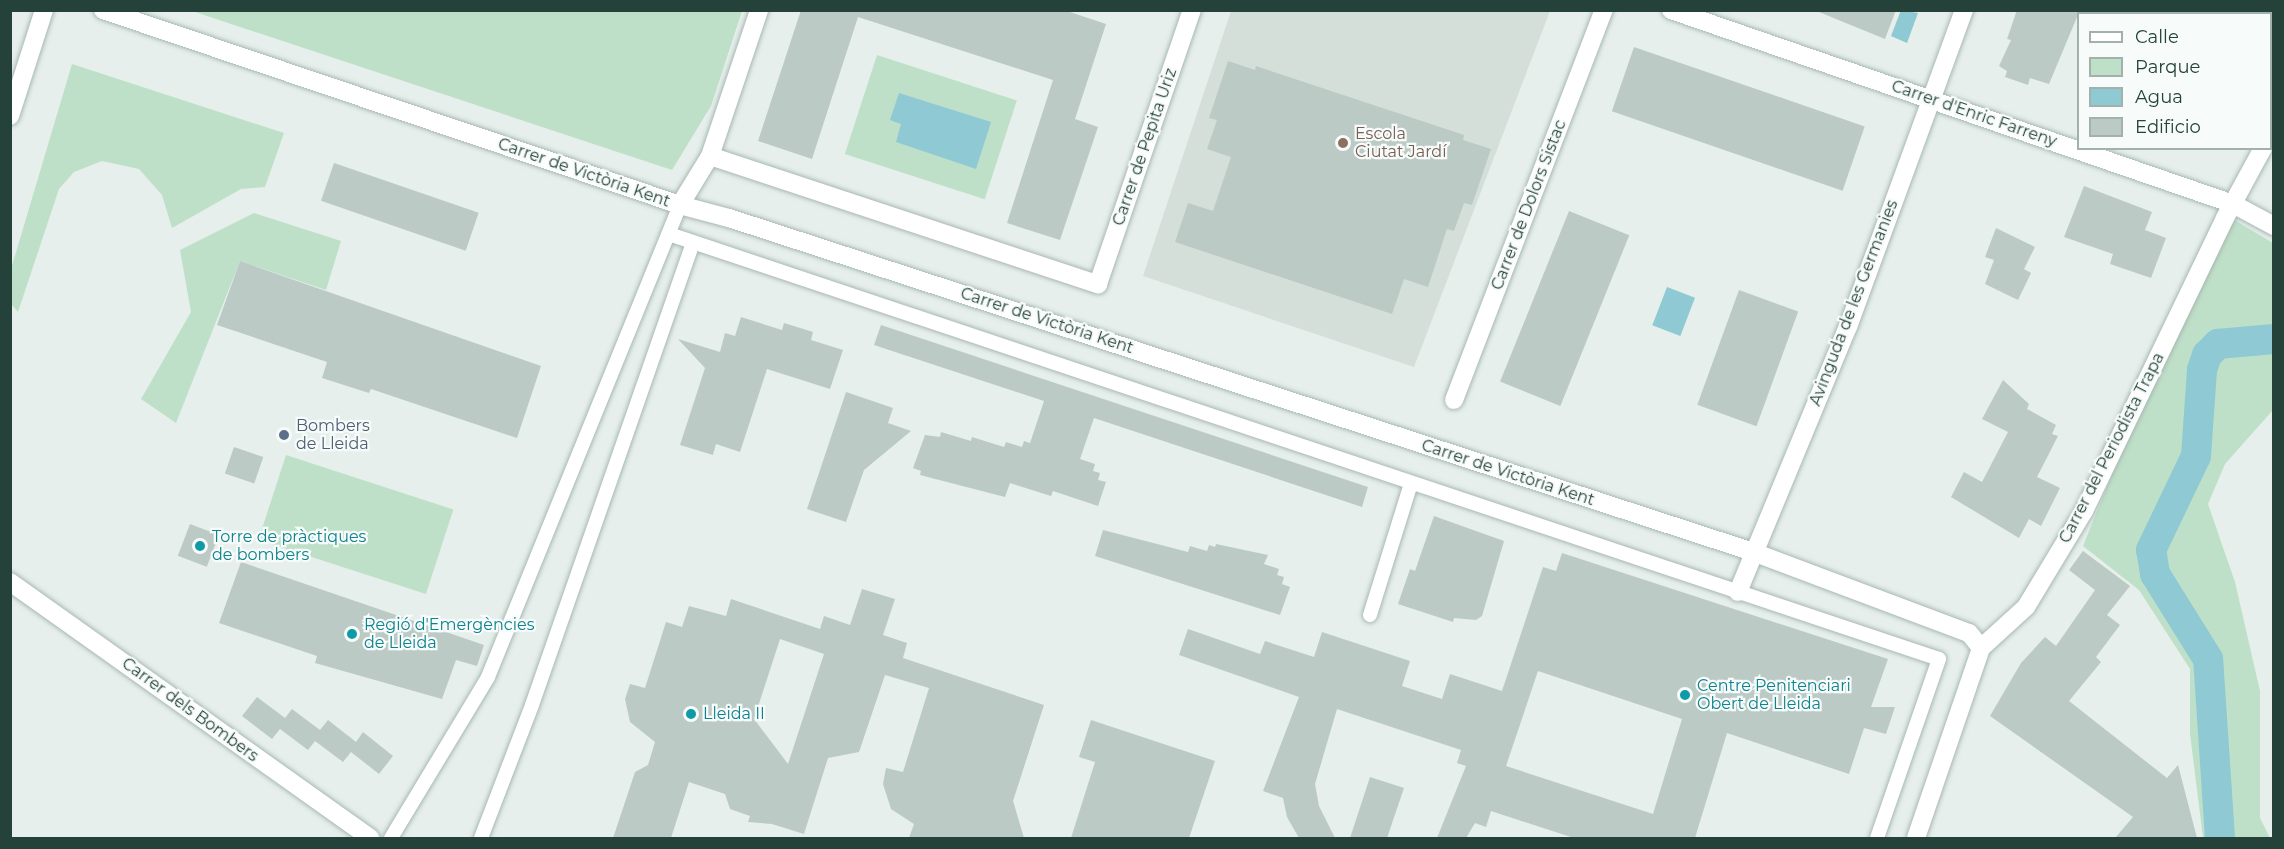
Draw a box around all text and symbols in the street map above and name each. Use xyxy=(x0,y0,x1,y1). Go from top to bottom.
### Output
legend xyxy=(2077,12,2272,150)
text: Calle xyxy=(2135,26,2179,48)
text: Parque xyxy=(2135,56,2200,78)
street label: Carrer de Pepita Uriz xyxy=(1109,66,1181,228)
street label: Carrer d'Enric Farreny xyxy=(1889,77,2059,151)
text: Agua xyxy=(2135,86,2183,108)
text: Edificio xyxy=(2135,116,2201,138)
street label: Carrer de Dolors Sistac xyxy=(1488,117,1570,293)
place label: Escola Ciutat Jardí xyxy=(1355,124,1447,162)
street label: Carrer de Victòria Kent xyxy=(495,134,673,212)
marker: Escola Ciutat Jardí xyxy=(1336,136,1350,150)
street label: Avinguda de les Germanies xyxy=(1806,197,1902,409)
street label: Carrer de Victòria Kent xyxy=(958,284,1136,358)
street label: Carrer del Periodista Trapa xyxy=(2056,350,2168,546)
place label: Bombers de Lleida xyxy=(296,416,370,454)
marker: Bombers de Lleida xyxy=(277,428,291,442)
street label: Carrer de Victòria Kent xyxy=(1419,436,1597,510)
place label: Torre de pràctiques de bombers xyxy=(212,527,366,565)
marker: Torre de pràctiques de bombers xyxy=(193,539,207,553)
place label: Regió d'Emergències de Lleida xyxy=(364,615,534,653)
marker: Regió d'Emergències de Lleida xyxy=(345,627,359,641)
street label: Carrer dels Bombers xyxy=(118,654,262,766)
place label: Centre Penitenciari Obert de Lleida xyxy=(1697,676,1851,714)
marker: Centre Penitenciari Obert de Lleida xyxy=(1678,688,1692,702)
place label: Lleida II xyxy=(703,704,765,724)
marker: Lleida II xyxy=(684,707,698,721)

